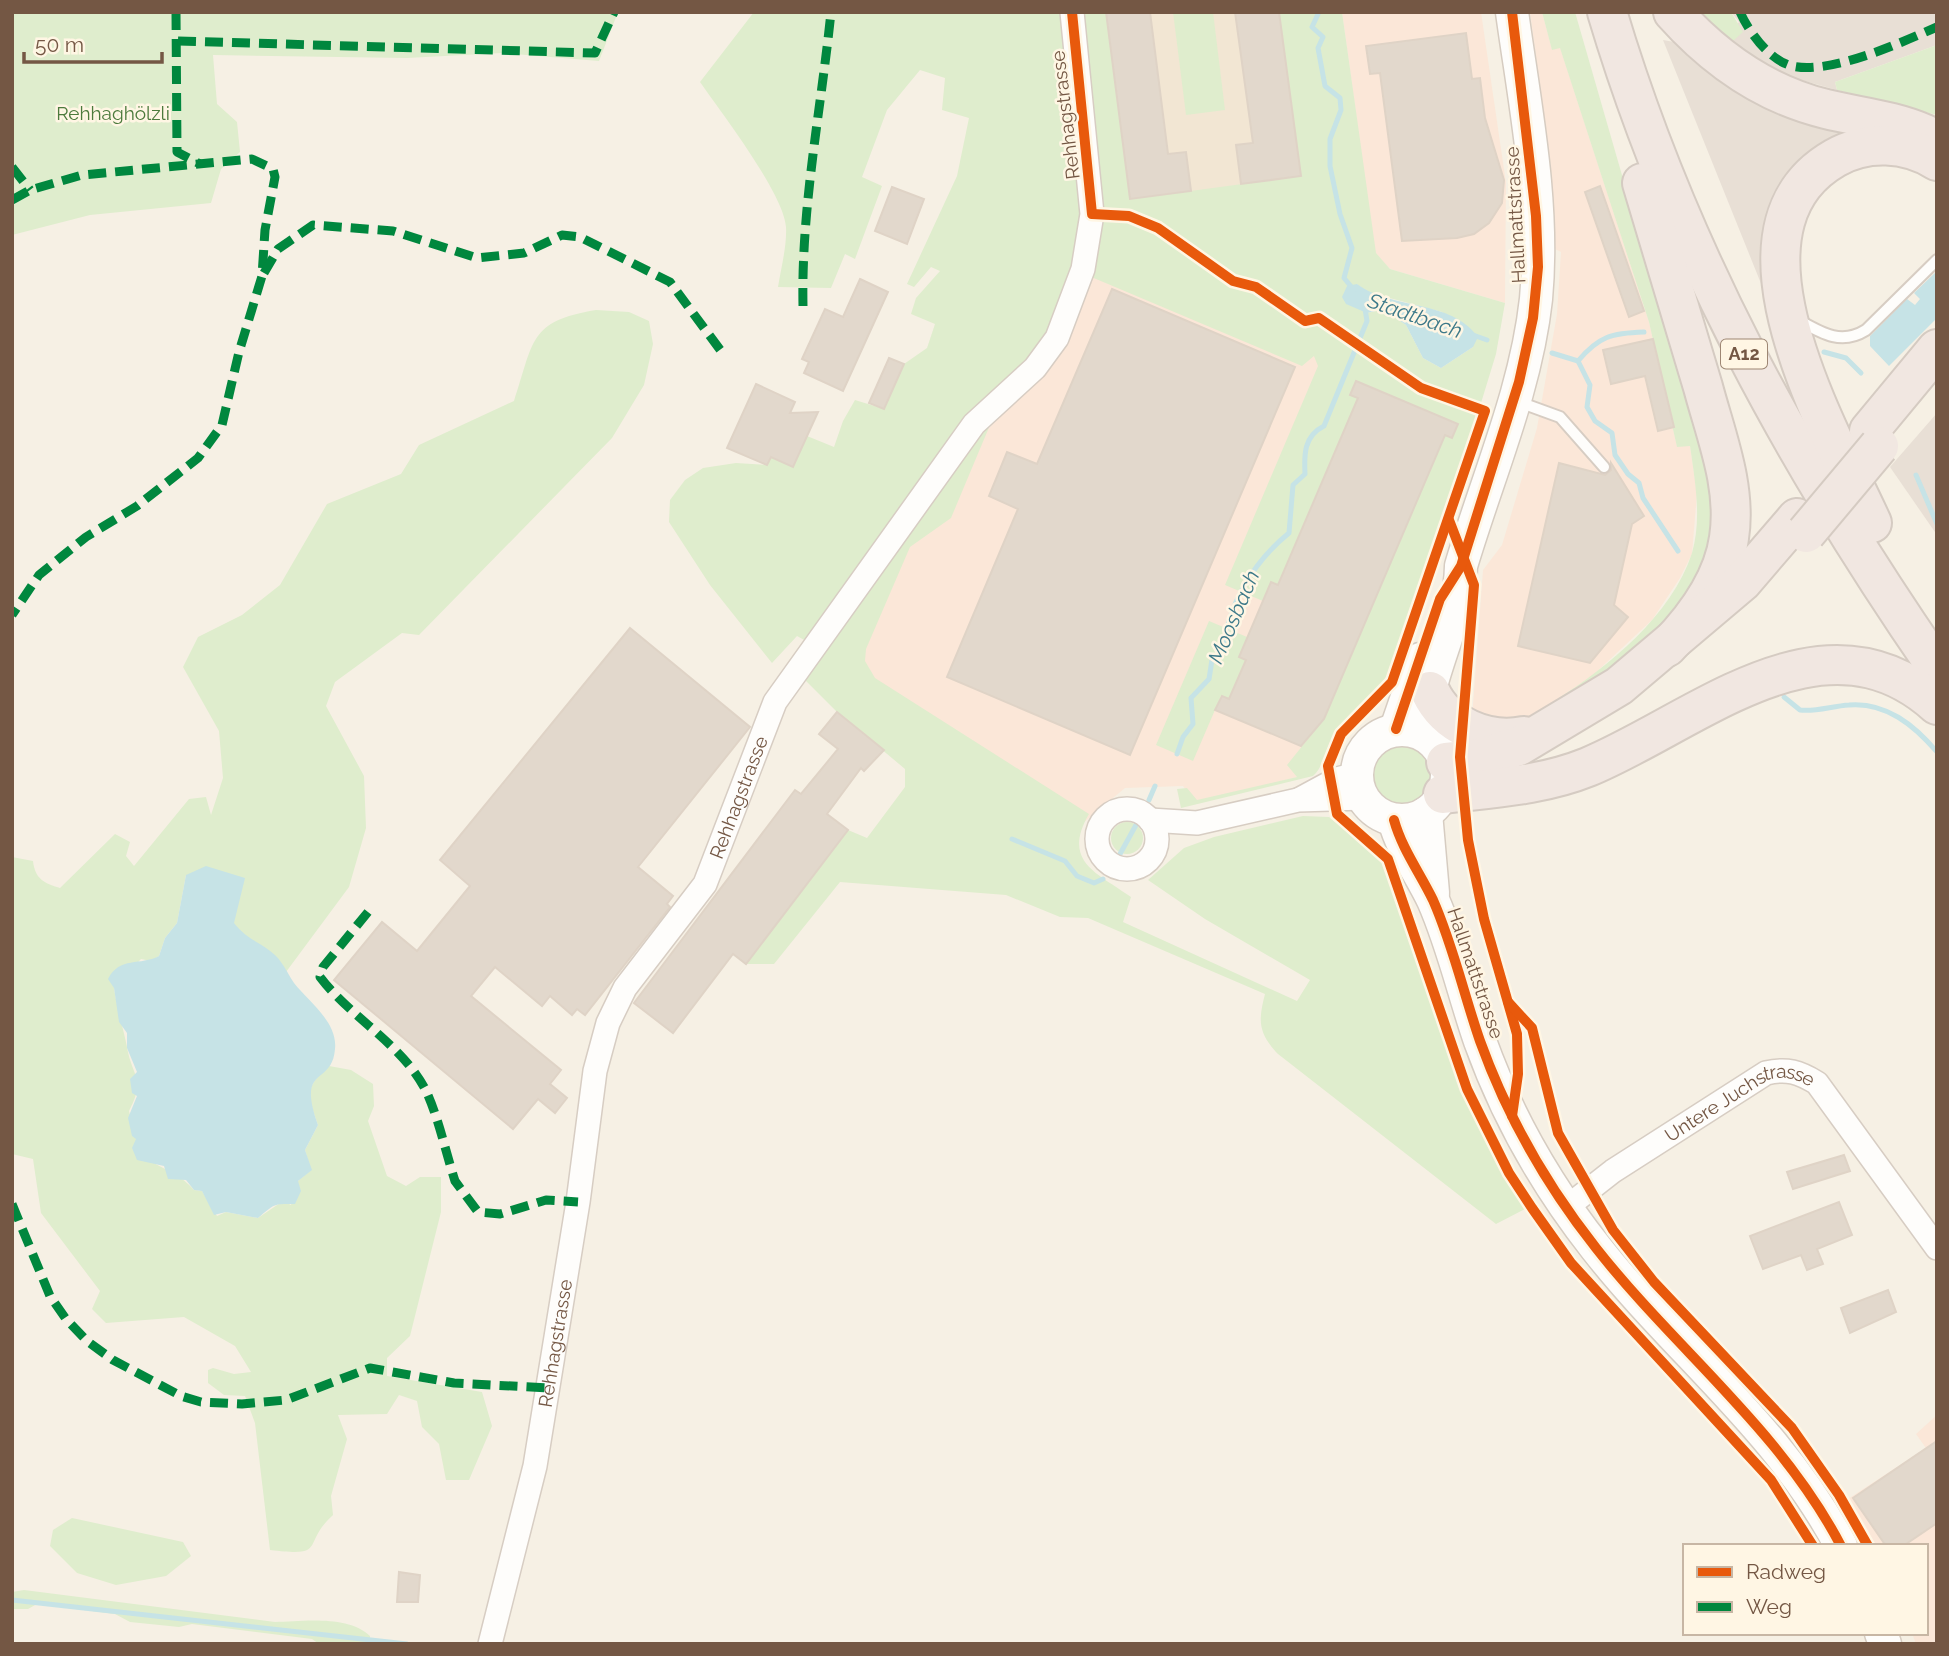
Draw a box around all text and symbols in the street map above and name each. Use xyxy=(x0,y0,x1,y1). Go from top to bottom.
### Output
scale bar xyxy=(24,21,163,65)
text: 50 m xyxy=(35,32,84,57)
street label: Rehhagstrasse xyxy=(1046,49,1084,181)
park label: Rehhaghölzli xyxy=(56,102,170,124)
street label: Hallmattstrasse xyxy=(1500,146,1530,284)
water label: Stadtbach xyxy=(1364,287,1466,343)
road number: A12 xyxy=(1721,340,1767,368)
water label: Moosbach xyxy=(1203,566,1264,667)
street label: Rehhagstrasse xyxy=(705,733,772,862)
street label: Hallmattstrasse xyxy=(1443,905,1509,1041)
street label: Untere Juchstrasse xyxy=(1660,1060,1819,1146)
street label: Rehhagstrasse xyxy=(534,1277,576,1409)
legend xyxy=(1683,1544,1928,1635)
text: Radweg xyxy=(1746,1559,1826,1584)
text: Weg xyxy=(1746,1594,1792,1619)

